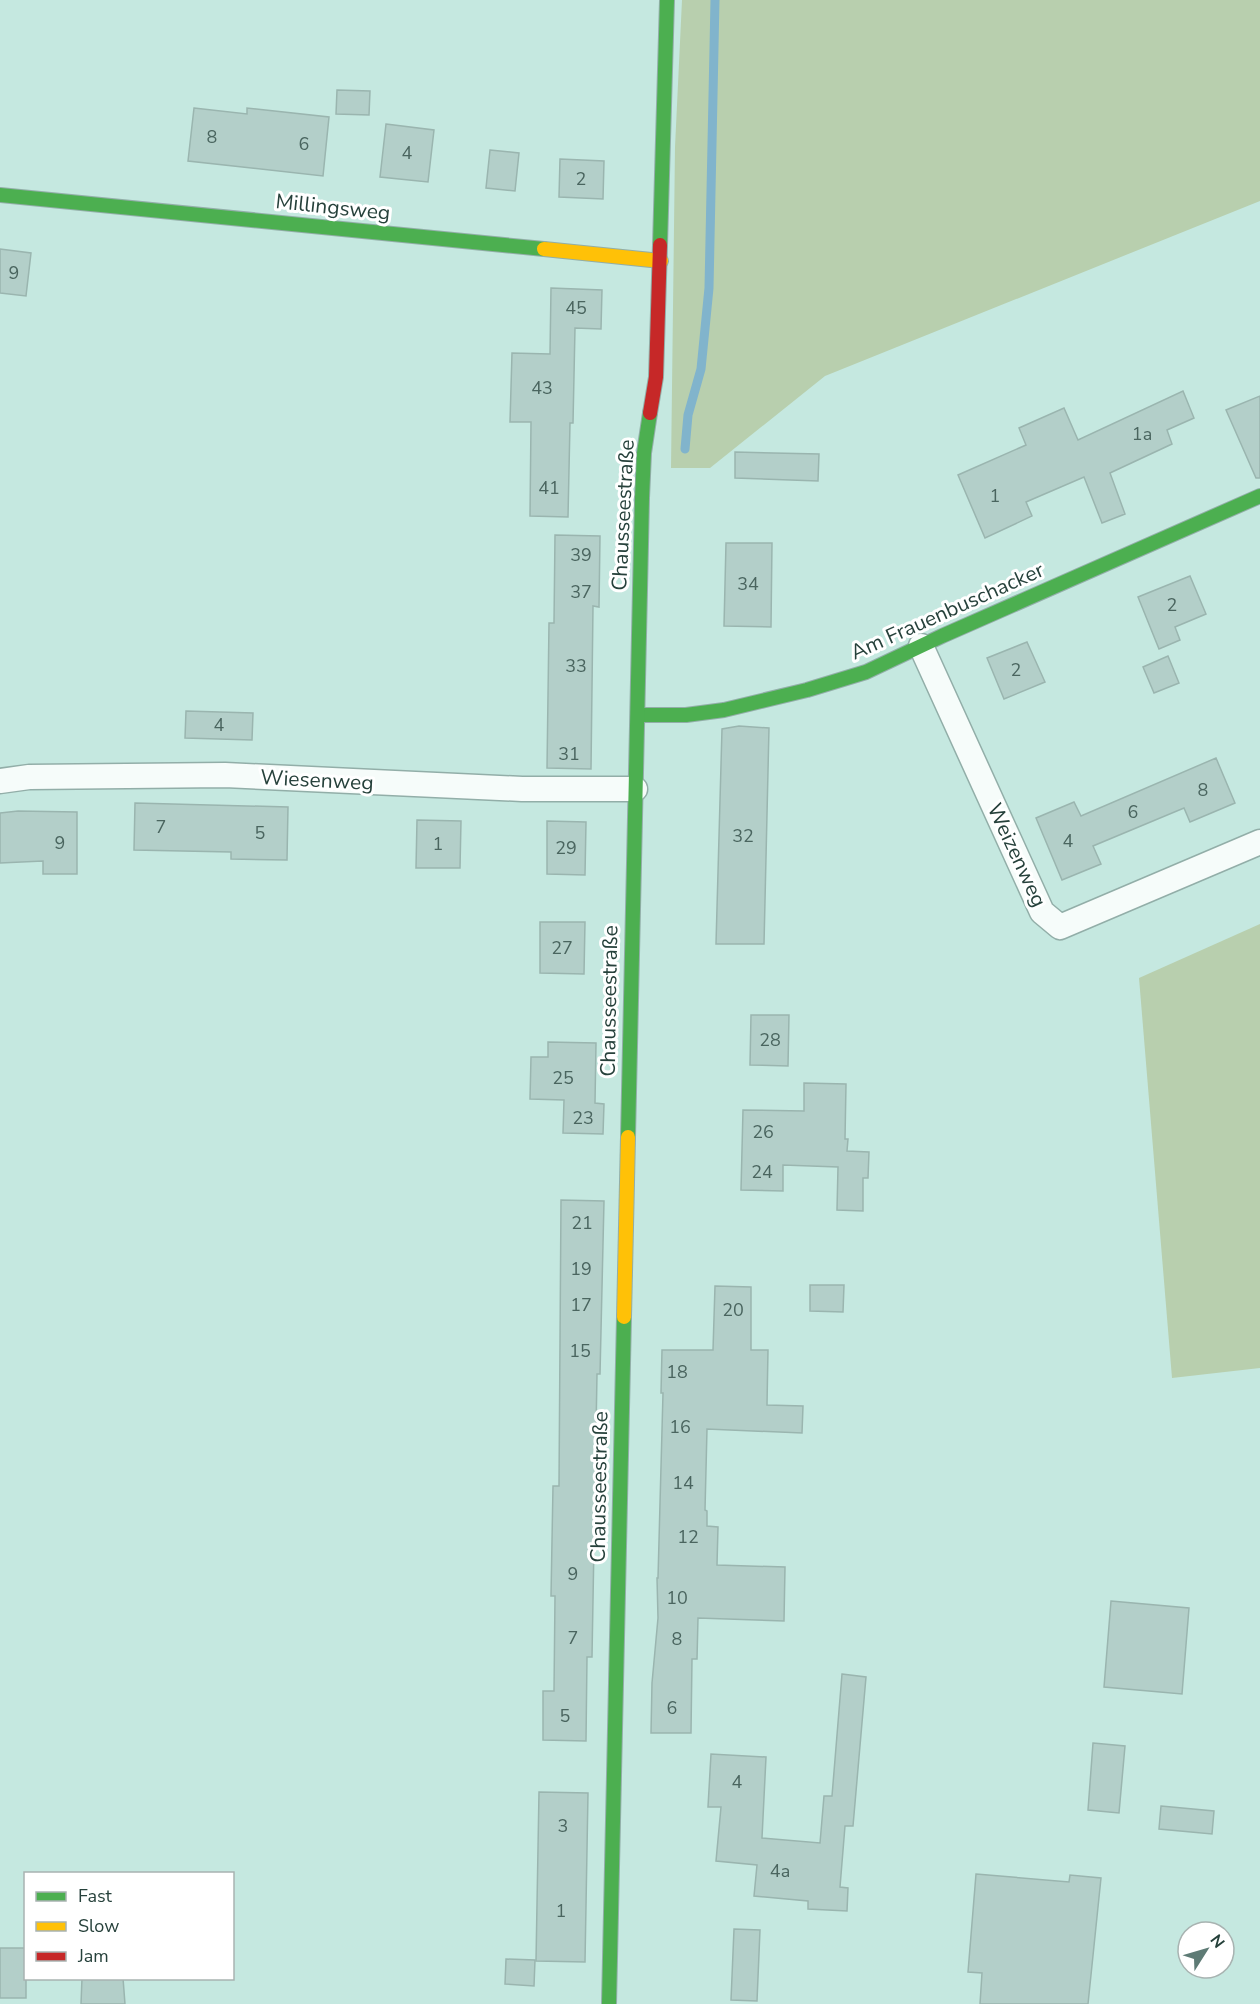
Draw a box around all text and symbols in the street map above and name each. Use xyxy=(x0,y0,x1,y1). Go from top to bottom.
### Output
house number: 8 xyxy=(207,125,217,149)
house number: 6 xyxy=(299,132,309,156)
house number: 4 xyxy=(402,141,413,165)
house number: 2 xyxy=(576,167,586,191)
street label: Millingsweg xyxy=(274,187,392,227)
house number: 9 xyxy=(9,261,19,285)
house number: 45 xyxy=(565,296,587,320)
house number: 43 xyxy=(531,376,553,400)
house number: 1a xyxy=(1132,422,1152,446)
street label: Chausseestraße xyxy=(605,439,641,591)
house number: 41 xyxy=(538,476,560,500)
house number: 1 xyxy=(990,484,1000,508)
house number: 39 xyxy=(570,543,592,567)
street label: Am Frauenbuschacker xyxy=(846,556,1049,666)
house number: 34 xyxy=(737,572,759,596)
house number: 37 xyxy=(570,580,592,604)
house number: 2 xyxy=(1167,593,1177,617)
house number: 33 xyxy=(565,654,587,678)
house number: 2 xyxy=(1011,658,1021,682)
house number: 4 xyxy=(214,713,225,737)
house number: 31 xyxy=(558,742,580,766)
street label: Wiesenweg xyxy=(260,763,374,797)
house number: 8 xyxy=(1198,778,1208,802)
street label: Weizenweg xyxy=(981,799,1053,911)
house number: 6 xyxy=(1128,800,1138,824)
house number: 7 xyxy=(156,815,166,839)
house number: 5 xyxy=(255,821,265,845)
house number: 32 xyxy=(732,824,754,848)
house number: 4 xyxy=(1063,829,1074,853)
house number: 9 xyxy=(55,831,65,855)
house number: 1 xyxy=(433,832,443,856)
house number: 29 xyxy=(555,836,577,860)
street label: Chausseestraße xyxy=(594,925,624,1077)
house number: 27 xyxy=(551,936,573,960)
house number: 28 xyxy=(759,1028,781,1052)
house number: 25 xyxy=(552,1066,574,1090)
house number: 23 xyxy=(572,1106,594,1130)
house number: 26 xyxy=(752,1120,774,1144)
house number: 24 xyxy=(751,1160,773,1184)
house number: 21 xyxy=(571,1211,593,1235)
house number: 19 xyxy=(570,1257,592,1281)
house number: 17 xyxy=(570,1293,592,1317)
house number: 20 xyxy=(722,1298,744,1322)
house number: 15 xyxy=(569,1339,591,1363)
house number: 18 xyxy=(666,1360,688,1384)
street label: Chausseestraße xyxy=(584,1411,614,1563)
house number: 16 xyxy=(669,1415,691,1439)
house number: 14 xyxy=(672,1471,694,1495)
house number: 12 xyxy=(677,1525,699,1549)
house number: 9 xyxy=(568,1562,578,1586)
house number: 10 xyxy=(666,1586,688,1610)
house number: 7 xyxy=(568,1626,578,1650)
house number: 8 xyxy=(672,1627,682,1651)
house number: 6 xyxy=(667,1696,677,1720)
house number: 5 xyxy=(560,1704,570,1728)
house number: 4 xyxy=(732,1770,743,1794)
house number: 3 xyxy=(558,1814,568,1838)
house number: 4a xyxy=(770,1859,790,1883)
legend xyxy=(24,1872,234,1980)
text: Fast xyxy=(78,1884,113,1908)
house number: 1 xyxy=(556,1899,566,1923)
text: Slow xyxy=(78,1914,119,1938)
north arrow xyxy=(1176,1920,1236,1980)
text: N xyxy=(1205,1930,1230,1953)
text: Jam xyxy=(77,1944,109,1968)

